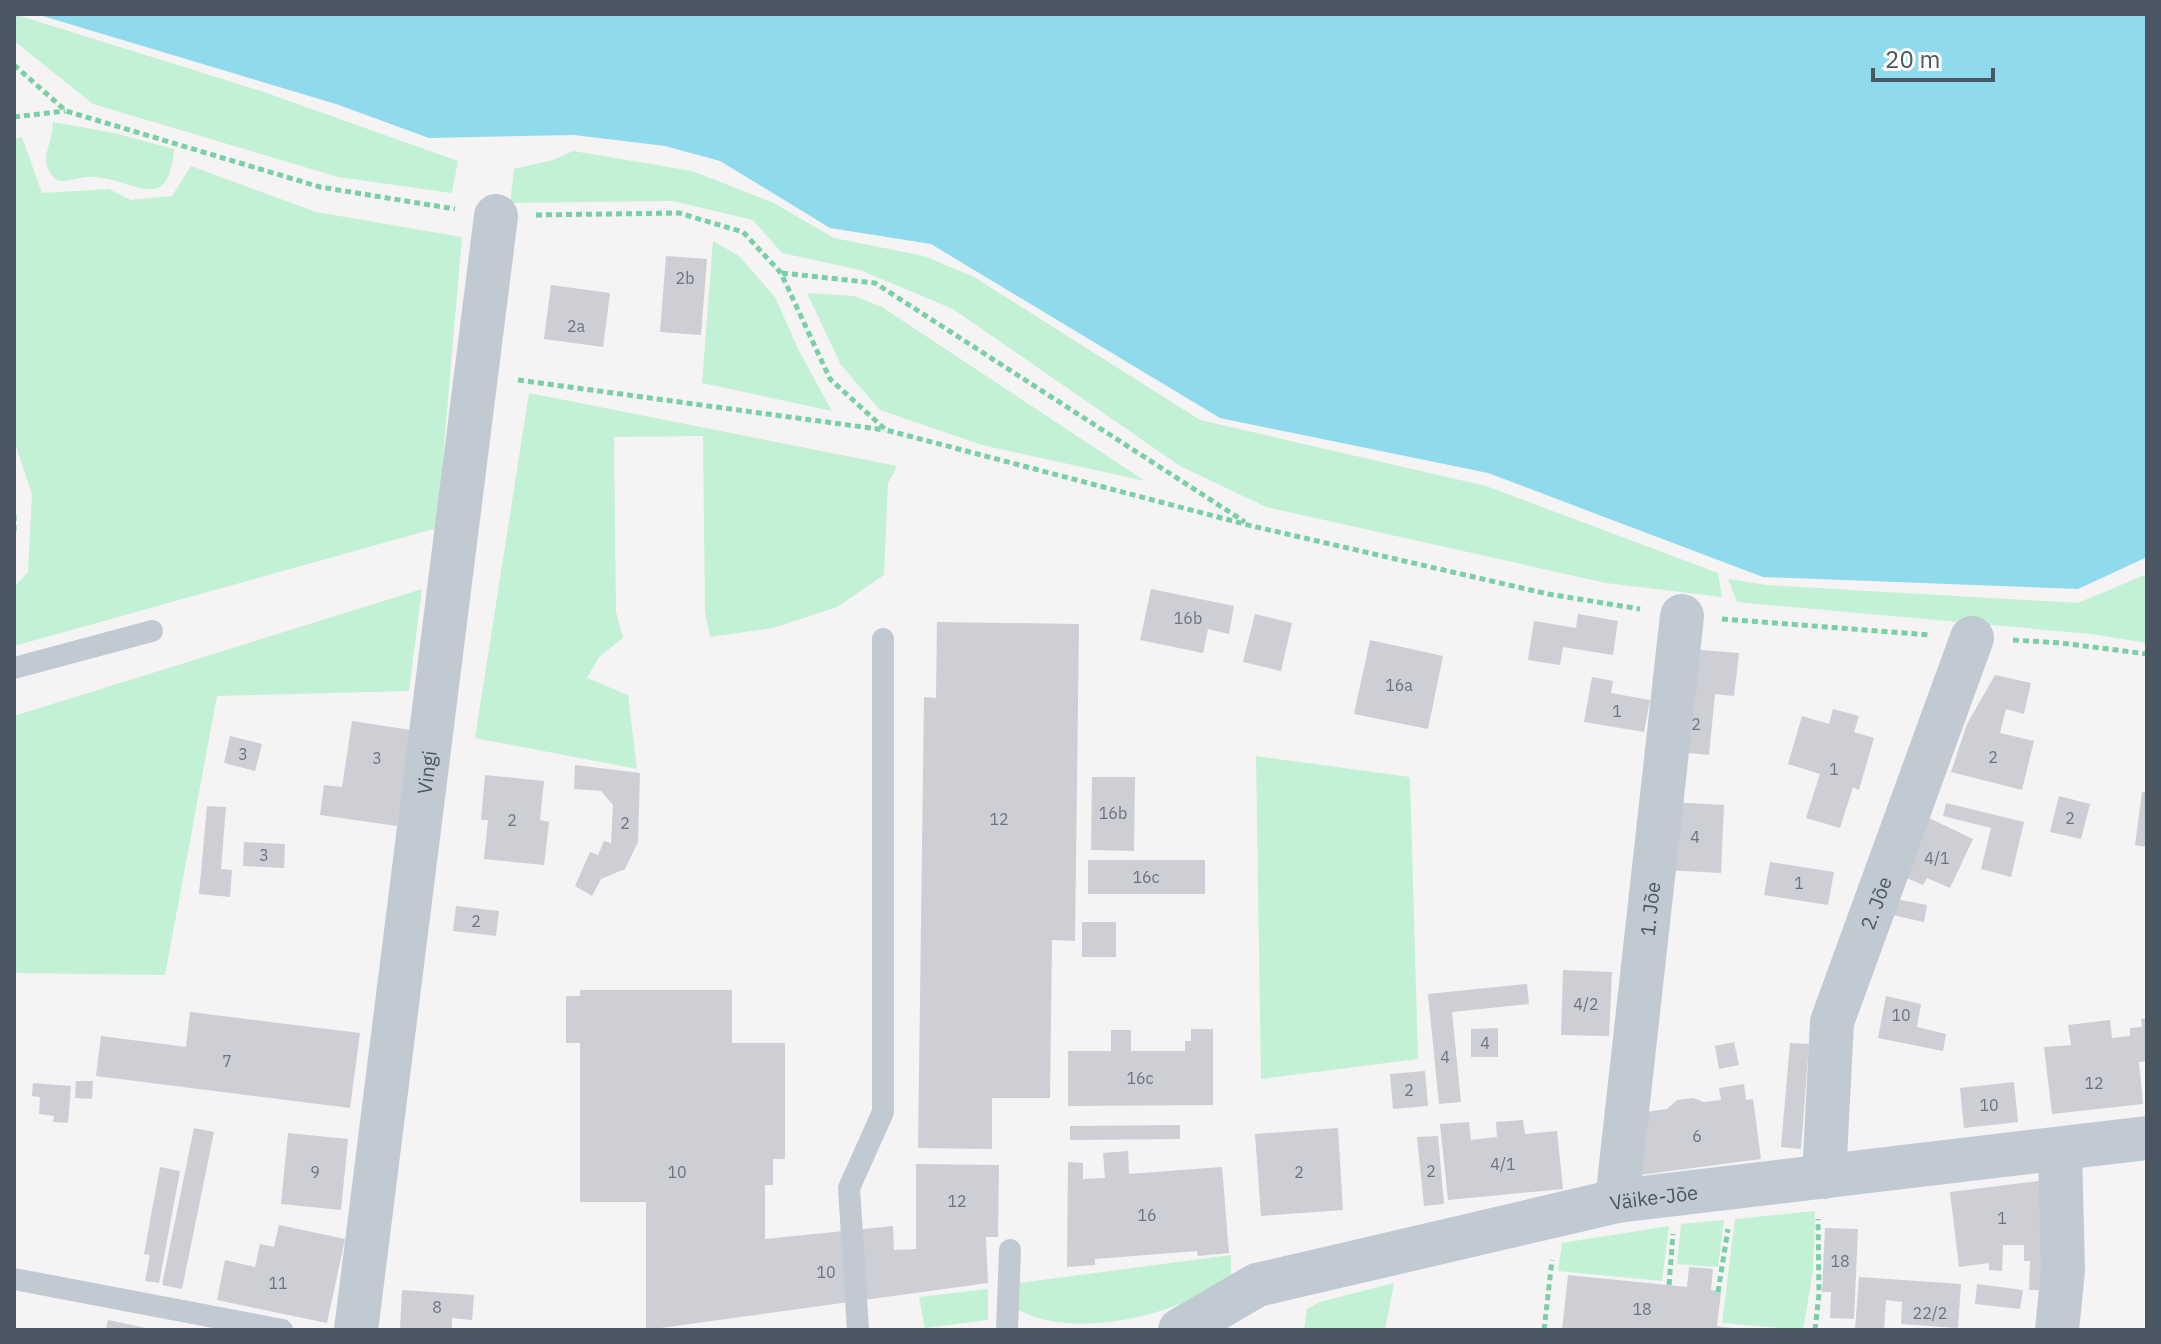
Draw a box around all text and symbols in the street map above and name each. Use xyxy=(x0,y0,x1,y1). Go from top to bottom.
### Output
scale bar xyxy=(1873,32,1993,82)
text: 20 m xyxy=(1885,43,1940,75)
house number: 2b xyxy=(676,268,694,288)
house number: 2a xyxy=(567,316,586,336)
house number: 16b xyxy=(1174,608,1202,628)
house number: 16a xyxy=(1385,675,1413,695)
house number: 1 xyxy=(1612,701,1622,721)
house number: 2 xyxy=(1691,714,1701,734)
house number: 3 xyxy=(238,744,248,764)
house number: 2 xyxy=(1988,747,1998,767)
house number: 3 xyxy=(372,748,382,768)
street label: Vingi xyxy=(410,749,442,796)
house number: 1 xyxy=(1829,759,1839,779)
house number: 16b xyxy=(1099,803,1127,823)
house number: 2 xyxy=(2065,808,2075,828)
house number: 12 xyxy=(989,809,1009,829)
house number: 2 xyxy=(507,810,517,830)
house number: 2 xyxy=(620,813,630,833)
house number: 4 xyxy=(1690,827,1700,847)
house number: 3 xyxy=(259,845,269,865)
house number: 4/1 xyxy=(1924,848,1950,868)
house number: 16c xyxy=(1132,867,1160,887)
house number: 1 xyxy=(1794,873,1804,893)
street label: 2. Jõe xyxy=(1853,873,1897,933)
street label: 1. Jõe xyxy=(1633,880,1666,937)
house number: 2 xyxy=(471,911,481,931)
house number: 4/2 xyxy=(1573,994,1599,1014)
house number: 10 xyxy=(1891,1005,1911,1025)
house number: 4 xyxy=(1480,1033,1490,1053)
house number: 4 xyxy=(1440,1047,1450,1067)
house number: 7 xyxy=(222,1051,232,1071)
house number: 16c xyxy=(1126,1068,1154,1088)
house number: 12 xyxy=(2084,1073,2104,1093)
house number: 2 xyxy=(1404,1080,1414,1100)
house number: 10 xyxy=(1979,1095,1999,1115)
house number: 6 xyxy=(1692,1126,1702,1146)
house number: 4/1 xyxy=(1490,1154,1516,1174)
house number: 2 xyxy=(1426,1161,1436,1181)
house number: 9 xyxy=(310,1162,320,1182)
house number: 10 xyxy=(667,1162,687,1182)
house number: 2 xyxy=(1294,1162,1304,1182)
street label: Väike-Jõe xyxy=(1607,1178,1699,1216)
house number: 12 xyxy=(947,1191,967,1211)
house number: 16 xyxy=(1137,1205,1157,1225)
house number: 1 xyxy=(1997,1208,2007,1228)
house number: 18 xyxy=(1830,1251,1850,1271)
house number: 10 xyxy=(816,1262,836,1282)
house number: 11 xyxy=(268,1273,288,1293)
house number: 8 xyxy=(432,1297,442,1317)
house number: 18 xyxy=(1632,1299,1652,1319)
house number: 22/2 xyxy=(1913,1303,1947,1323)

